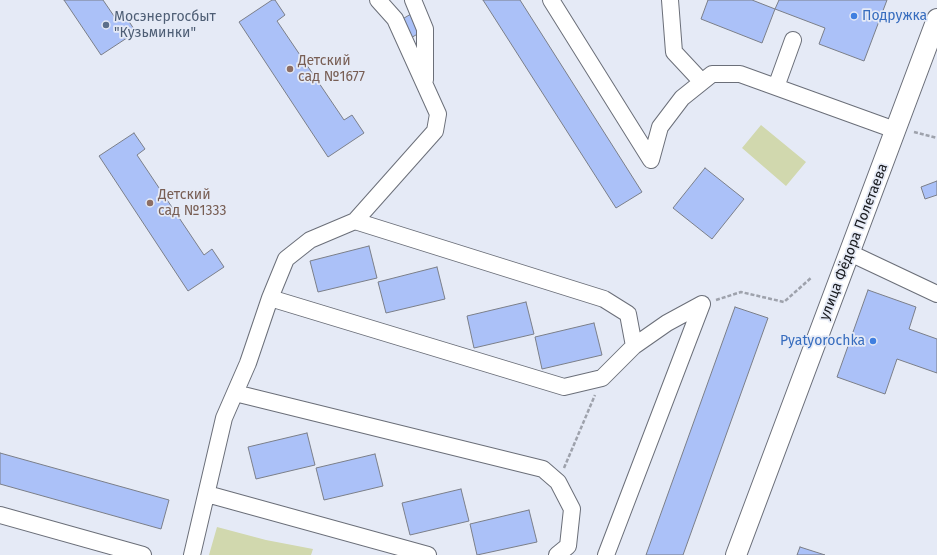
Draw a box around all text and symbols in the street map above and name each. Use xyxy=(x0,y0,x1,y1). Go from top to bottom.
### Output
place label: Подружка xyxy=(862,8,927,24)
place label: Мосэнергосбыт "Кузьминки" xyxy=(114,9,216,42)
marker: Подружка xyxy=(849,11,859,21)
marker: Мосэнергосбыт "Кузьминки" xyxy=(101,20,111,30)
place label: Детский сад №1677 xyxy=(298,53,365,86)
marker: Детский сад №1677 xyxy=(285,64,295,74)
street label: улица Фёдора Полетаева xyxy=(816,161,892,323)
place label: Детский сад №1333 xyxy=(158,187,226,220)
marker: Детский сад №1333 xyxy=(145,198,155,208)
place label: Pyatyorochka xyxy=(780,333,865,349)
marker: Pyatyorochka xyxy=(868,336,878,346)

